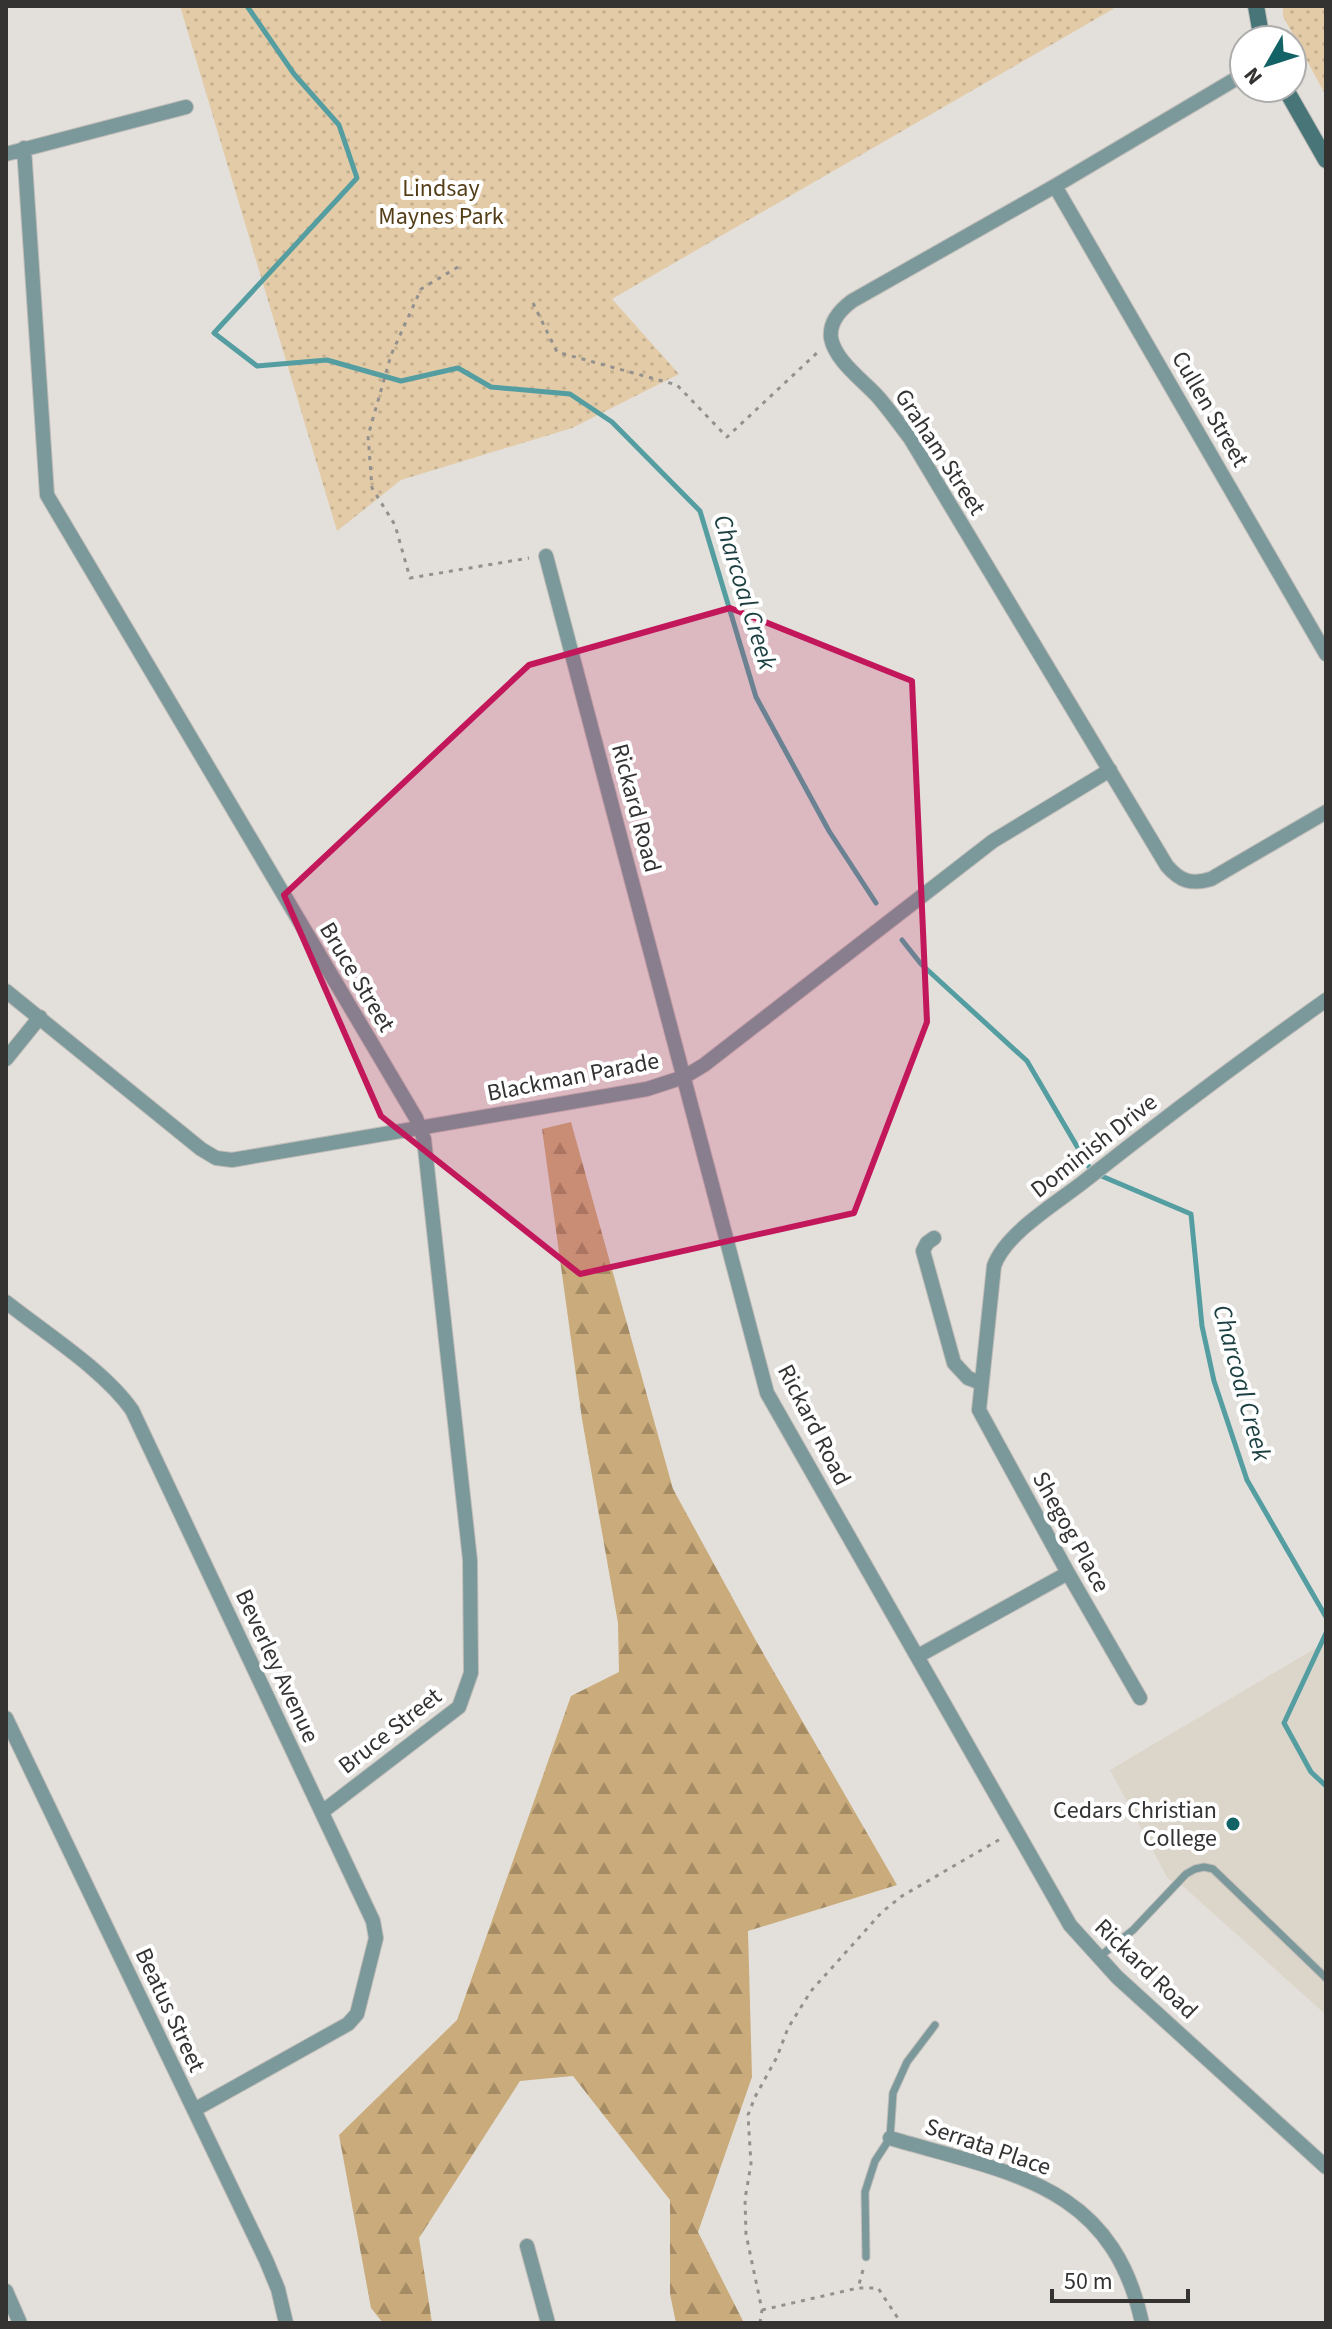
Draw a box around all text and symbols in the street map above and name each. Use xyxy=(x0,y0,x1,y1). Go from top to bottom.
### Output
north arrow xyxy=(1228,24,1308,104)
text: N xyxy=(1236,60,1270,92)
park label: Lindsay Maynes Park xyxy=(378,171,504,234)
street label: Cullen Street xyxy=(1163,345,1257,473)
street label: Graham Street xyxy=(886,382,994,522)
water label: Charcoal Creek xyxy=(704,510,786,675)
street label: Rickard Road xyxy=(602,740,670,876)
street label: Bruce Street xyxy=(310,915,404,1039)
street label: Blackman Parade xyxy=(484,1043,662,1111)
street label: Dominish Drive xyxy=(1023,1085,1165,1207)
water label: Charcoal Creek xyxy=(1203,1301,1281,1466)
street label: Rickard Road xyxy=(768,1358,860,1492)
street label: Shegog Place xyxy=(1023,1465,1119,1599)
street label: Beverley Avenue xyxy=(226,1584,328,1748)
street label: Bruce Street xyxy=(331,1679,449,1783)
place label: Cedars Christian College xyxy=(1053,1793,1217,1856)
marker: Cedars Christian College xyxy=(1224,1815,1242,1833)
street label: Rickard Road xyxy=(1086,1911,1206,2027)
street label: Beatus Street xyxy=(126,1942,214,2078)
street label: Serrata Place xyxy=(920,2109,1056,2185)
scale bar xyxy=(1052,2253,1188,2303)
text: 50 m xyxy=(1064,2264,1113,2299)

